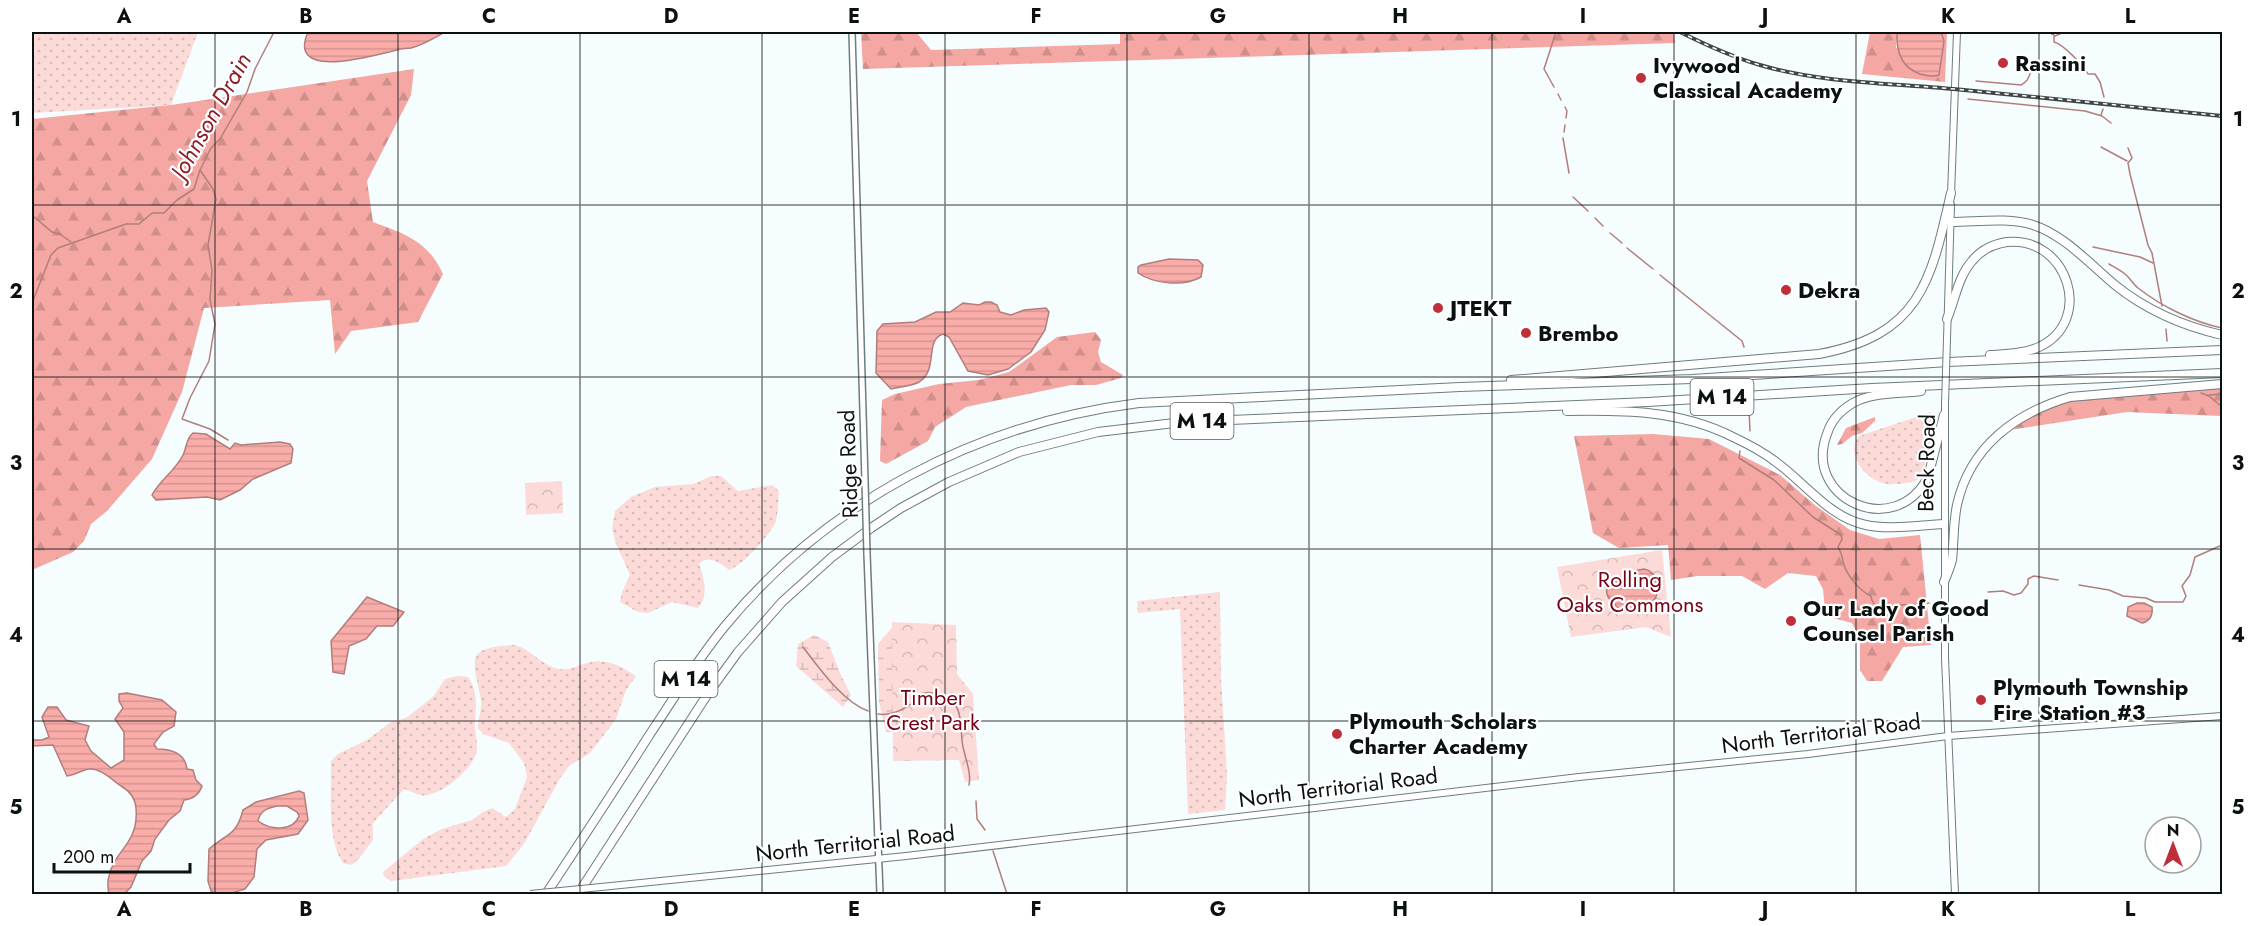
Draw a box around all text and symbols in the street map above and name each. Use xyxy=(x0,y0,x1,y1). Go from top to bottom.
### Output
text: A xyxy=(116,2,132,31)
text: B xyxy=(299,2,313,31)
text: C xyxy=(482,2,496,31)
text: D xyxy=(664,2,678,31)
text: E xyxy=(848,2,860,31)
text: F xyxy=(1030,2,1042,31)
text: G xyxy=(1210,2,1226,31)
text: H xyxy=(1392,2,1408,31)
text: I xyxy=(1580,2,1586,31)
text: J xyxy=(1758,2,1768,31)
text: K xyxy=(1941,2,1955,31)
text: L xyxy=(2125,2,2136,31)
water label: Johnson Drain xyxy=(159,46,260,189)
place label: Rassini xyxy=(2015,47,2086,79)
place label: Ivywood Classical Academy xyxy=(1653,49,1843,106)
marker: Rassini xyxy=(1996,56,2010,70)
marker: Ivywood Classical Academy xyxy=(1634,71,1648,85)
text: 1 xyxy=(11,105,21,134)
text: 1 xyxy=(2233,105,2243,134)
place label: Dekra xyxy=(1798,274,1860,306)
text: 2 xyxy=(9,277,23,306)
text: 2 xyxy=(2231,277,2245,306)
marker: Dekra xyxy=(1779,283,1793,297)
place label: JTEKT xyxy=(1446,292,1512,324)
marker: JTEKT xyxy=(1431,301,1445,315)
place label: Brembo xyxy=(1538,317,1619,349)
marker: Brembo xyxy=(1519,326,1533,340)
road number: M 14 xyxy=(1690,379,1754,415)
road number: M 14 xyxy=(1170,403,1234,439)
street label: Ridge Road xyxy=(830,409,866,519)
street label: Beck Road xyxy=(1909,414,1943,512)
text: 3 xyxy=(10,449,22,478)
text: 3 xyxy=(2232,449,2244,478)
park label: Rolling Oaks Commons xyxy=(1557,563,1704,620)
place label: Our Lady of Good Counsel Parish xyxy=(1803,592,1989,649)
marker: Our Lady of Good Counsel Parish xyxy=(1784,614,1798,628)
text: 4 xyxy=(9,621,23,650)
text: 4 xyxy=(2231,621,2245,650)
road number: M 14 xyxy=(654,661,718,697)
place label: Plymouth Township Fire Station #3 xyxy=(1993,671,2188,728)
park label: Timber Crest Park xyxy=(886,681,980,738)
marker: Plymouth Township Fire Station #3 xyxy=(1974,693,1988,707)
place label: Plymouth Scholars Charter Academy xyxy=(1349,705,1537,762)
street label: North Territorial Road xyxy=(1720,705,1922,761)
marker: Plymouth Scholars Charter Academy xyxy=(1330,727,1344,741)
street label: North Territorial Road xyxy=(1237,759,1439,815)
text: 5 xyxy=(10,793,23,822)
text: 5 xyxy=(2232,793,2245,822)
north arrow xyxy=(2143,815,2203,875)
street label: North Territorial Road xyxy=(754,817,956,869)
text: N xyxy=(2167,819,2179,842)
scale bar xyxy=(54,836,190,874)
text: 200 m xyxy=(63,844,114,870)
text: A xyxy=(116,895,132,924)
text: B xyxy=(299,895,313,924)
text: C xyxy=(482,895,496,924)
text: D xyxy=(664,895,678,924)
text: E xyxy=(848,895,860,924)
text: F xyxy=(1030,895,1042,924)
text: G xyxy=(1210,895,1226,924)
text: H xyxy=(1392,895,1408,924)
text: I xyxy=(1580,895,1586,924)
text: J xyxy=(1758,895,1768,924)
text: K xyxy=(1941,895,1955,924)
text: L xyxy=(2125,895,2136,924)

